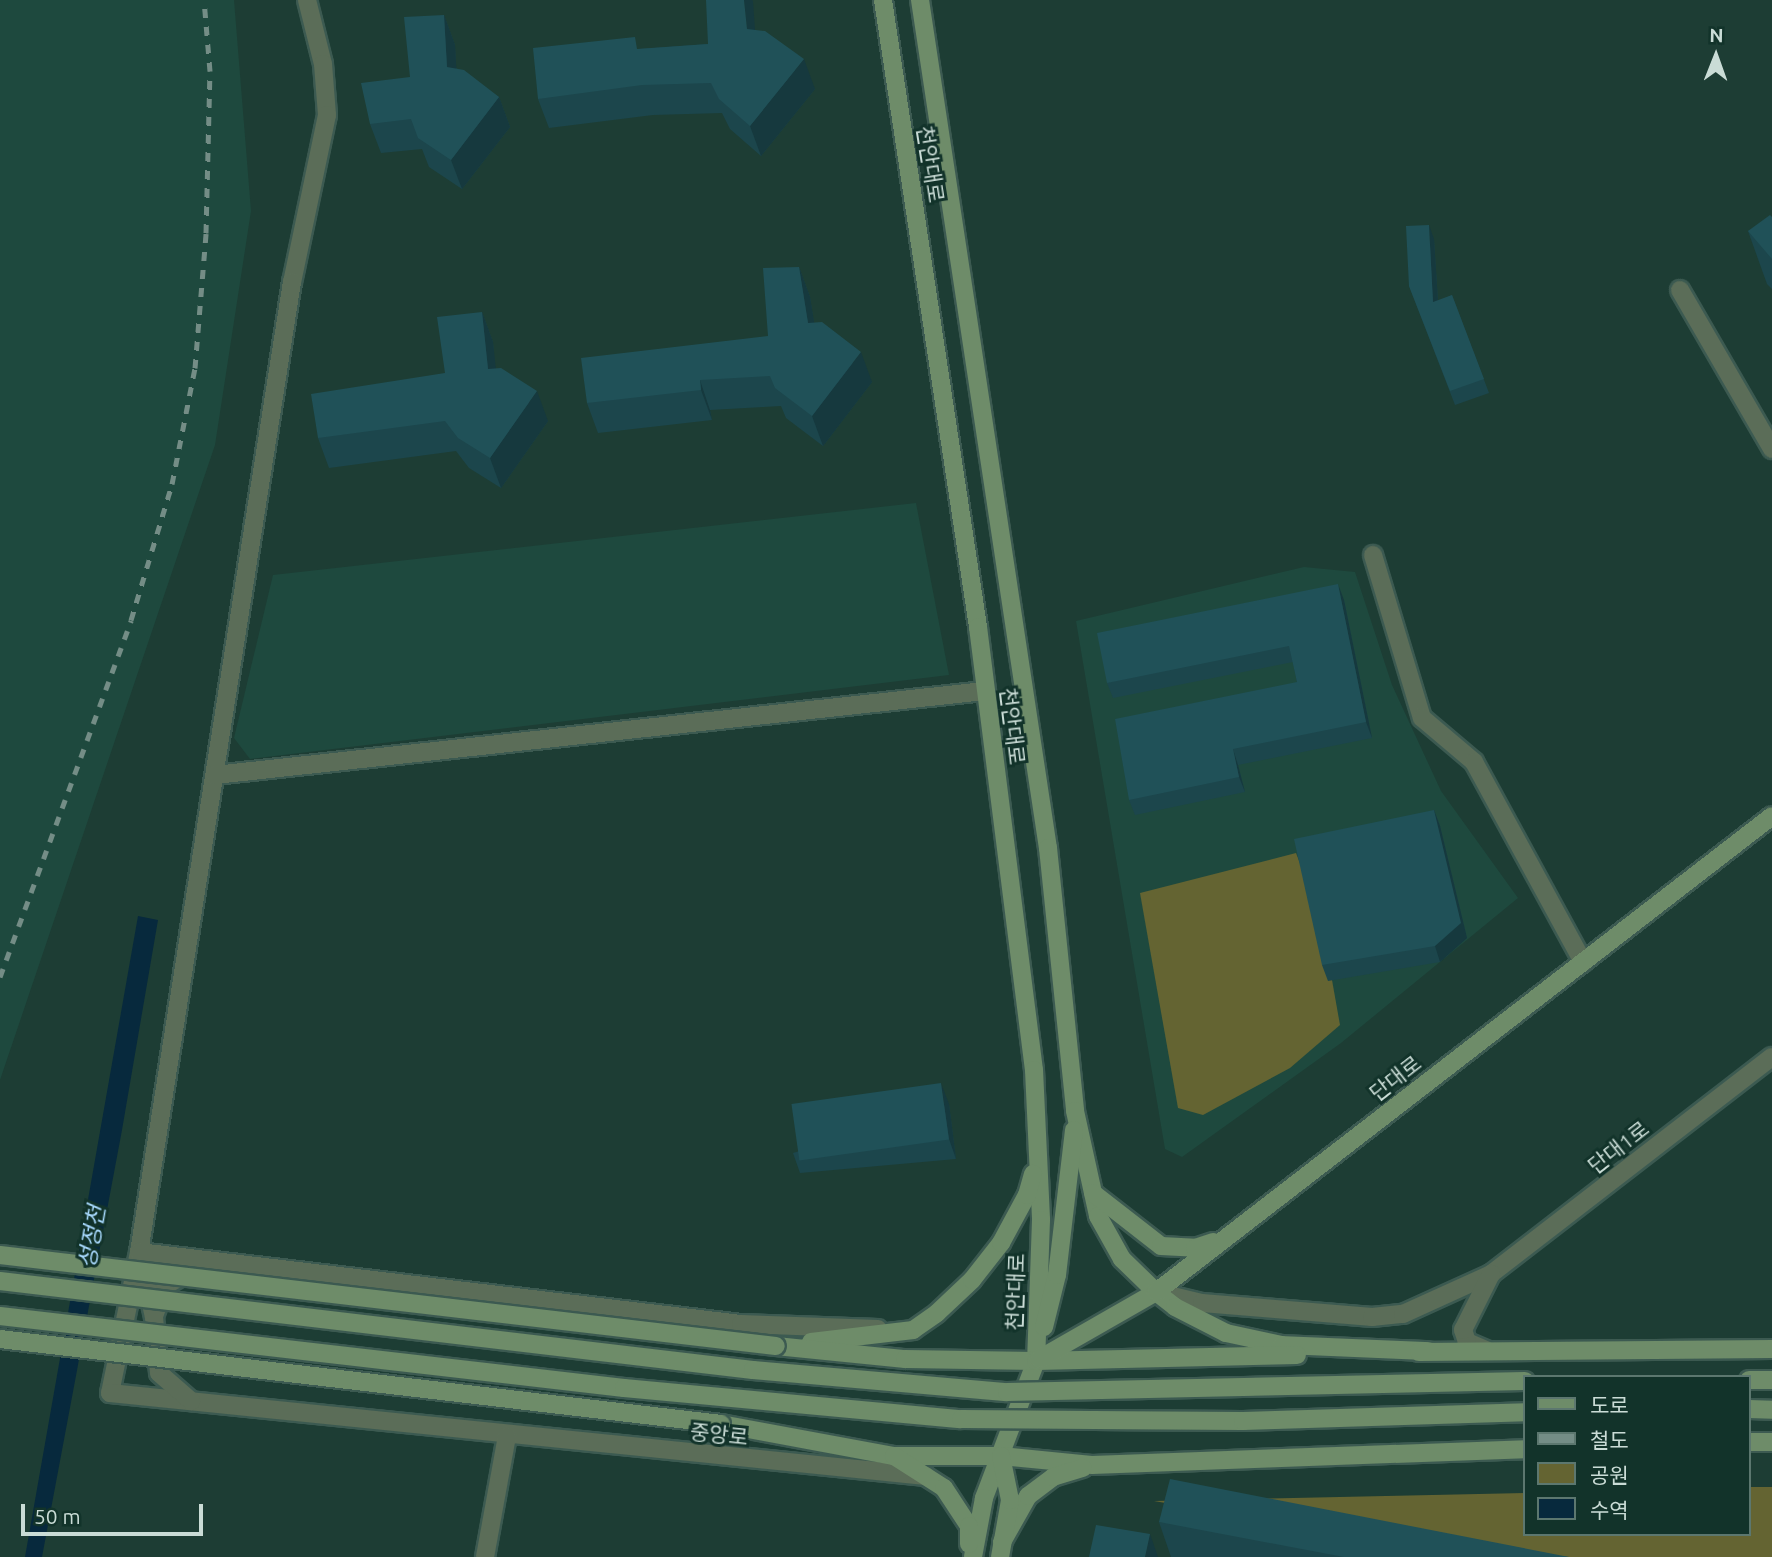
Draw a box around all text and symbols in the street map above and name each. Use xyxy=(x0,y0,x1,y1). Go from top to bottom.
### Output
north arrow xyxy=(1681,21,1751,91)
text: N xyxy=(1709,24,1724,46)
street label: 천안대로 xyxy=(913,124,949,204)
street label: 천안대로 xyxy=(996,686,1030,766)
street label: 단대로 xyxy=(1364,1050,1426,1106)
street label: 단대1로 xyxy=(1583,1116,1653,1178)
water label: 성정천 xyxy=(73,1203,111,1271)
street label: 천안대로 xyxy=(1001,1253,1029,1331)
legend xyxy=(1524,1375,1751,1536)
text: 도로 xyxy=(1590,1393,1629,1417)
street label: 중앙로 xyxy=(689,1418,749,1450)
text: 철도 xyxy=(1590,1428,1629,1452)
text: 공원 xyxy=(1590,1463,1629,1487)
scale bar xyxy=(24,1490,206,1534)
text: 수역 xyxy=(1590,1498,1629,1522)
text: 50 m xyxy=(34,1504,81,1528)

